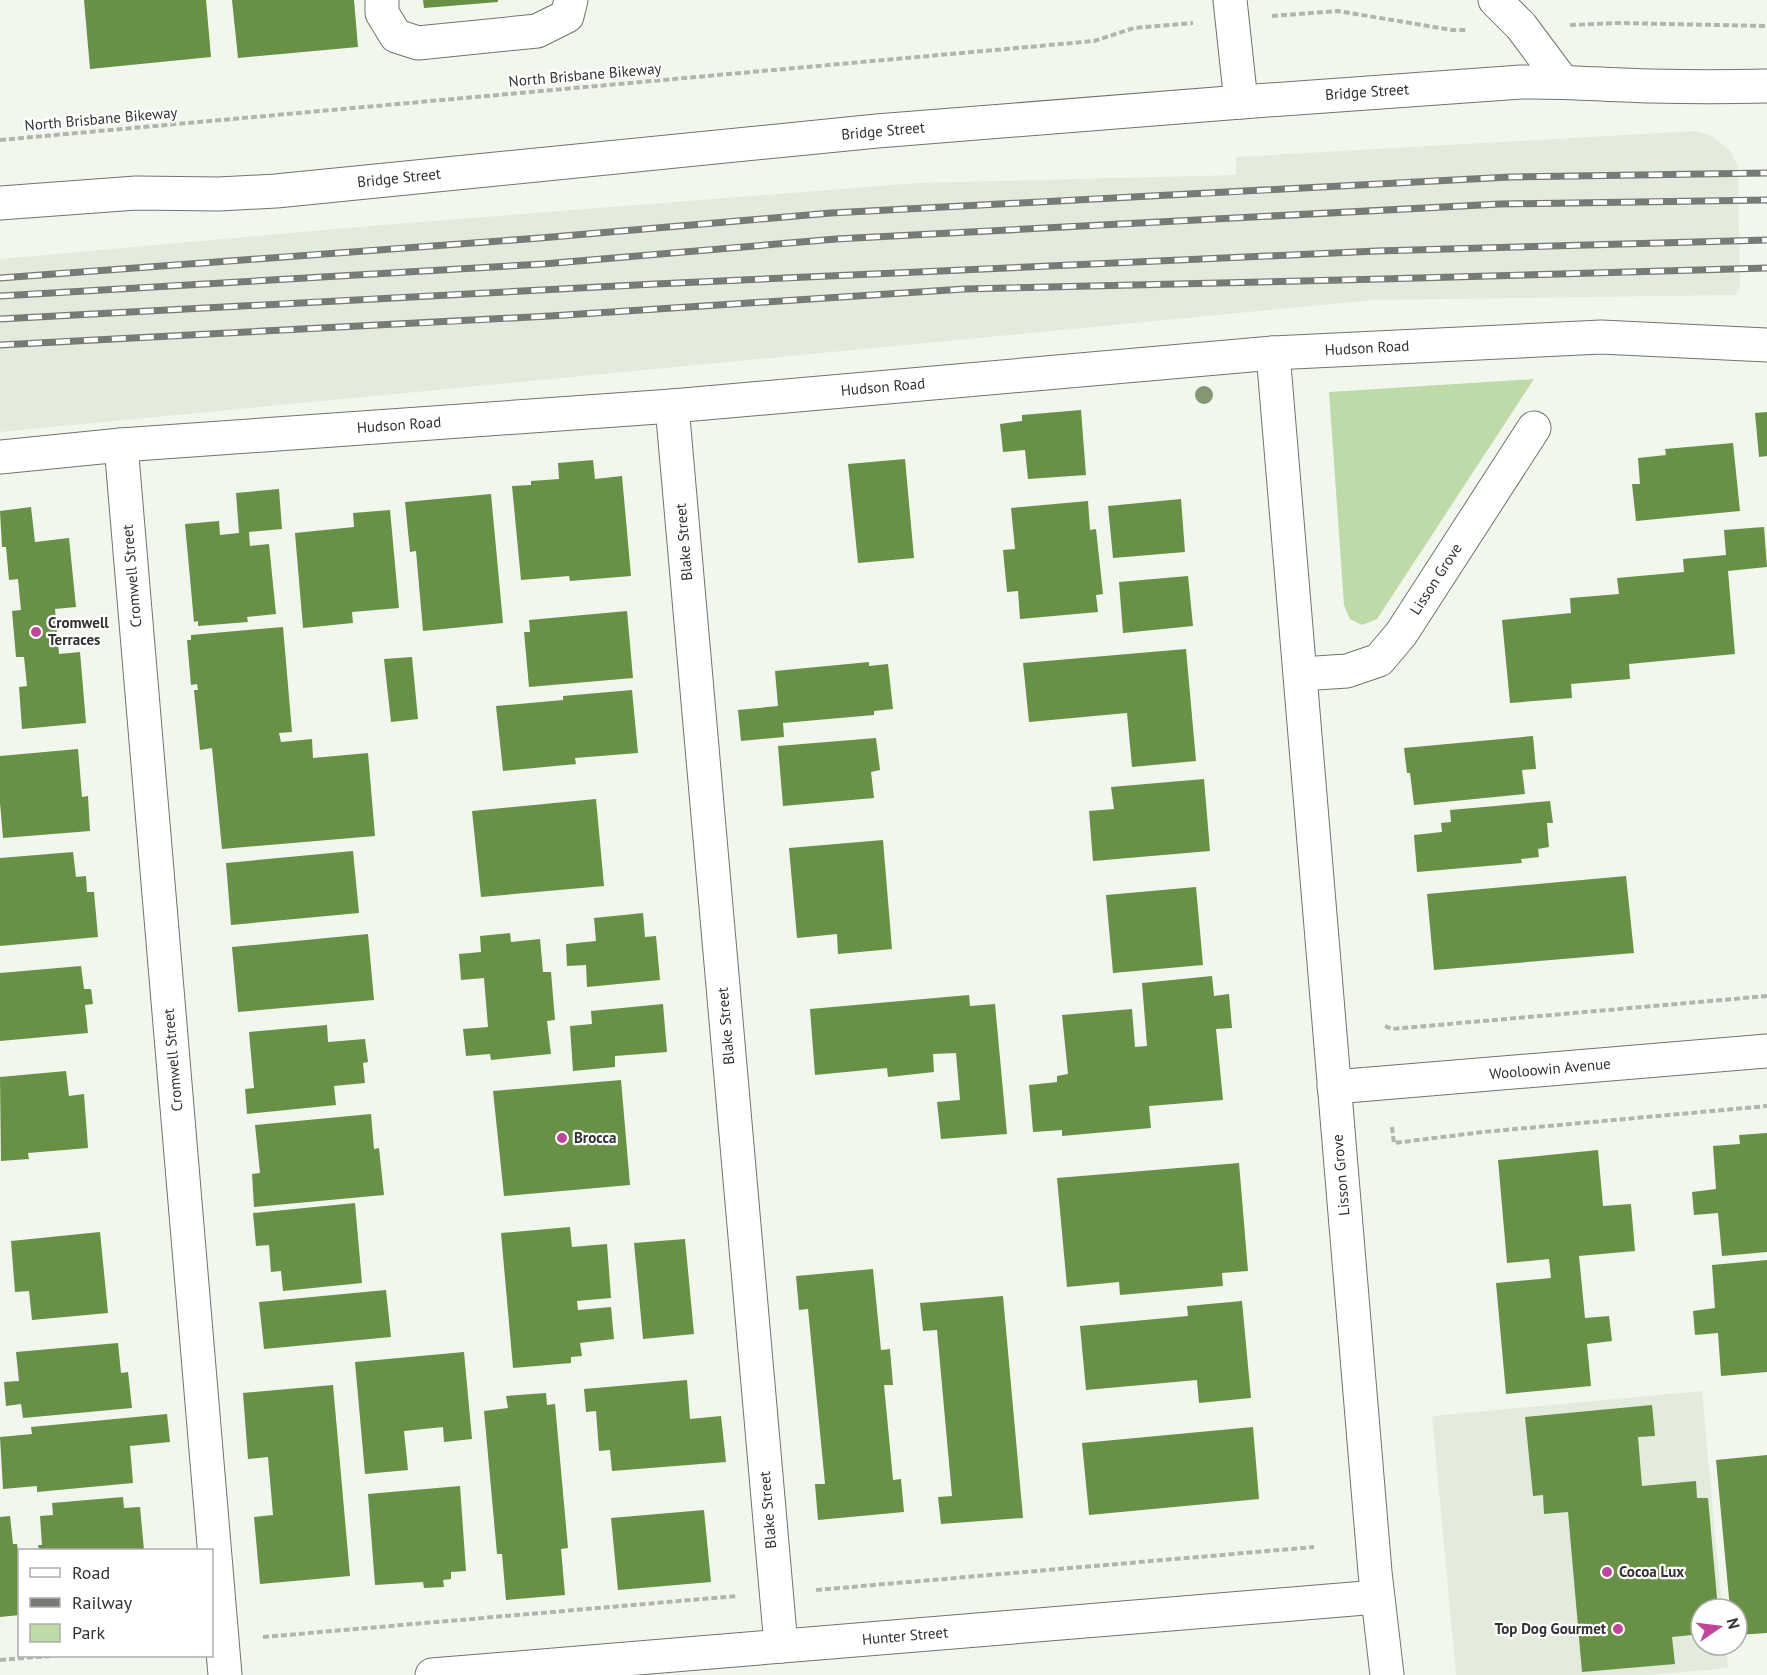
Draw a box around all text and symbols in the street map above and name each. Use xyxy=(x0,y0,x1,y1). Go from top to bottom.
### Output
street label: North Brisbane Bikeway xyxy=(508,58,662,91)
street label: Bridge Street xyxy=(1324,79,1410,104)
street label: North Brisbane Bikeway xyxy=(24,102,178,135)
street label: Bridge Street xyxy=(840,117,926,144)
street label: Bridge Street xyxy=(356,164,442,191)
street label: Hudson Road xyxy=(1324,336,1410,359)
street label: Hudson Road xyxy=(840,373,926,400)
street label: Hudson Road xyxy=(356,412,442,437)
street label: Blake Street xyxy=(671,503,696,581)
street label: Cromwell Street xyxy=(118,524,145,628)
street label: Lisson Grove xyxy=(1405,539,1466,618)
place label: Cromwell Terraces xyxy=(48,613,109,649)
marker: Cromwell Terraces xyxy=(29,625,43,639)
street label: Blake Street xyxy=(713,987,738,1065)
street label: Cromwell Street xyxy=(159,1008,186,1112)
street label: Wooloowin Avenue xyxy=(1488,1054,1611,1083)
place label: Brocca xyxy=(574,1128,616,1147)
marker: Brocca xyxy=(555,1131,569,1145)
street label: Lisson Grove xyxy=(1327,1134,1354,1216)
street label: Blake Street xyxy=(755,1471,780,1549)
legend xyxy=(18,1549,213,1657)
text: Road xyxy=(72,1561,110,1584)
place label: Cocoa Lux xyxy=(1619,1562,1684,1581)
marker: Cocoa Lux xyxy=(1600,1565,1614,1579)
text: Railway xyxy=(72,1591,133,1614)
north arrow xyxy=(1689,1597,1749,1657)
text: N xyxy=(1723,1616,1745,1631)
place label: Top Dog Gourmet xyxy=(1495,1619,1607,1638)
text: Park xyxy=(72,1621,105,1644)
street label: Hunter Street xyxy=(861,1622,949,1649)
marker: Top Dog Gourmet xyxy=(1611,1622,1625,1636)

